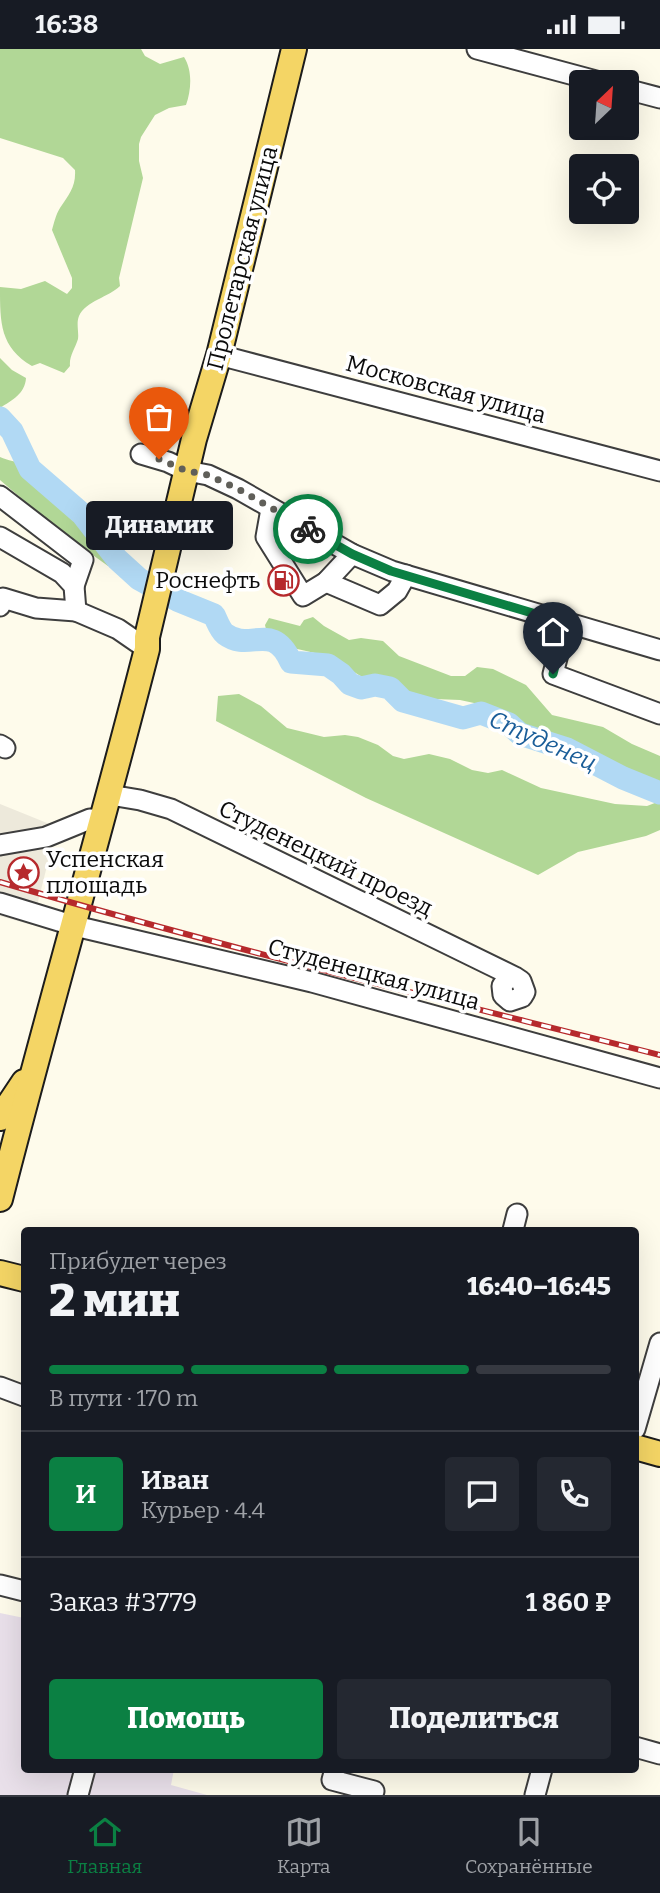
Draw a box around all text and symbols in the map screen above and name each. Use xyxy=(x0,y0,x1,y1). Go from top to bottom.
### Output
text: 16:38 xyxy=(35,9,98,40)
north arrow xyxy=(569,70,639,140)
map controls xyxy=(569,70,639,224)
street label: Пролетарская улица xyxy=(201,143,284,373)
button: locate xyxy=(569,154,639,224)
street label: Московская улица xyxy=(343,349,549,429)
pin xyxy=(129,387,189,459)
icon: bag xyxy=(140,398,178,436)
courier xyxy=(273,494,343,564)
callout: Динамик xyxy=(86,501,232,550)
icon: bike xyxy=(289,510,327,548)
text: Динамик xyxy=(105,511,214,539)
fuel station icon: Роснефть xyxy=(266,563,300,597)
place label: Роснефть xyxy=(155,566,260,594)
pin xyxy=(523,602,583,674)
icon: home xyxy=(534,613,572,651)
water label: Студенец xyxy=(485,705,601,777)
street label: Студенецкий проезд xyxy=(214,794,438,922)
place label: Успенская площадь xyxy=(46,845,164,899)
place icon: Успенская площадь xyxy=(6,855,40,889)
street label: Студенецкая улица xyxy=(265,932,483,1016)
text: Прибудет через xyxy=(49,1247,227,1275)
text: 16:40–16:45 xyxy=(467,1271,611,1302)
text: 2 мин xyxy=(49,1273,180,1328)
text: В пути · 170 m xyxy=(49,1384,198,1412)
button: chat xyxy=(445,1457,519,1531)
button: phone xyxy=(537,1457,611,1531)
text: Иван xyxy=(141,1465,209,1496)
text: И xyxy=(76,1479,96,1510)
text: Курьер · 4.4 xyxy=(141,1496,265,1524)
text: Заказ #3779 xyxy=(49,1587,197,1618)
text: 1 860 ₽ xyxy=(526,1587,611,1618)
button: Помощь xyxy=(49,1679,323,1759)
button: Поделиться xyxy=(337,1679,611,1759)
tab: Главная xyxy=(67,1813,142,1878)
tab: Карта xyxy=(277,1813,330,1878)
tab: Сохранённые xyxy=(465,1813,593,1878)

